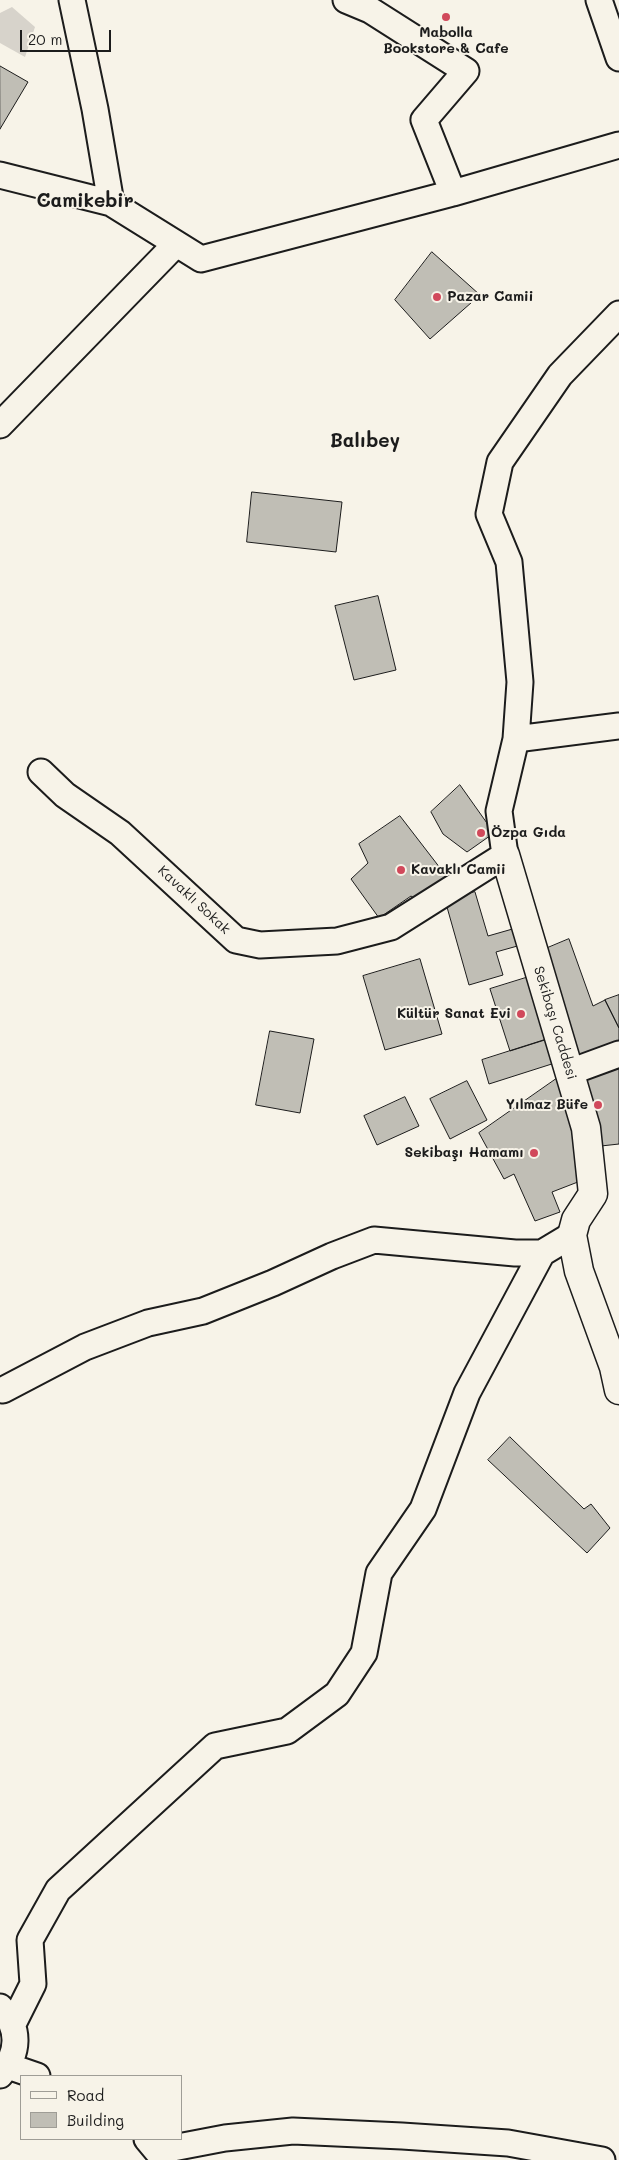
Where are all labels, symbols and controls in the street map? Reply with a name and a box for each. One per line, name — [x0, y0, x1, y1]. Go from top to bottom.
marker: Mabolla Bookstore & Cafe — [440, 11, 452, 23]
scale bar — [22, 20, 114, 52]
place label: Mabolla Bookstore & Cafe — [383, 25, 509, 58]
text: 20 m — [28, 29, 62, 49]
district label: Camikebir — [36, 190, 134, 212]
place label: Pazar Camii — [447, 289, 534, 305]
marker: Pazar Camii — [431, 291, 443, 303]
district label: Balıbey — [330, 430, 400, 452]
place label: Özpa Gıda — [491, 825, 566, 841]
marker: Özpa Gıda — [475, 827, 487, 839]
street label: Kavaklı Sokak — [154, 862, 234, 938]
place label: Kavaklı Camii — [411, 862, 506, 878]
marker: Kavaklı Camii — [395, 864, 407, 876]
street label: Sekibaşı Caddesi — [530, 964, 580, 1082]
place label: Kültür Sanat Evi — [397, 1006, 511, 1022]
marker: Kültür Sanat Evi — [515, 1008, 527, 1020]
place label: Yılmaz Büfe — [506, 1097, 588, 1113]
marker: Yılmaz Büfe — [592, 1099, 604, 1111]
place label: Sekibaşı Hamamı — [405, 1145, 524, 1161]
marker: Sekibaşı Hamamı — [528, 1147, 540, 1159]
legend — [20, 2075, 182, 2140]
text: Road — [67, 2085, 104, 2105]
text: Building — [67, 2110, 124, 2130]

